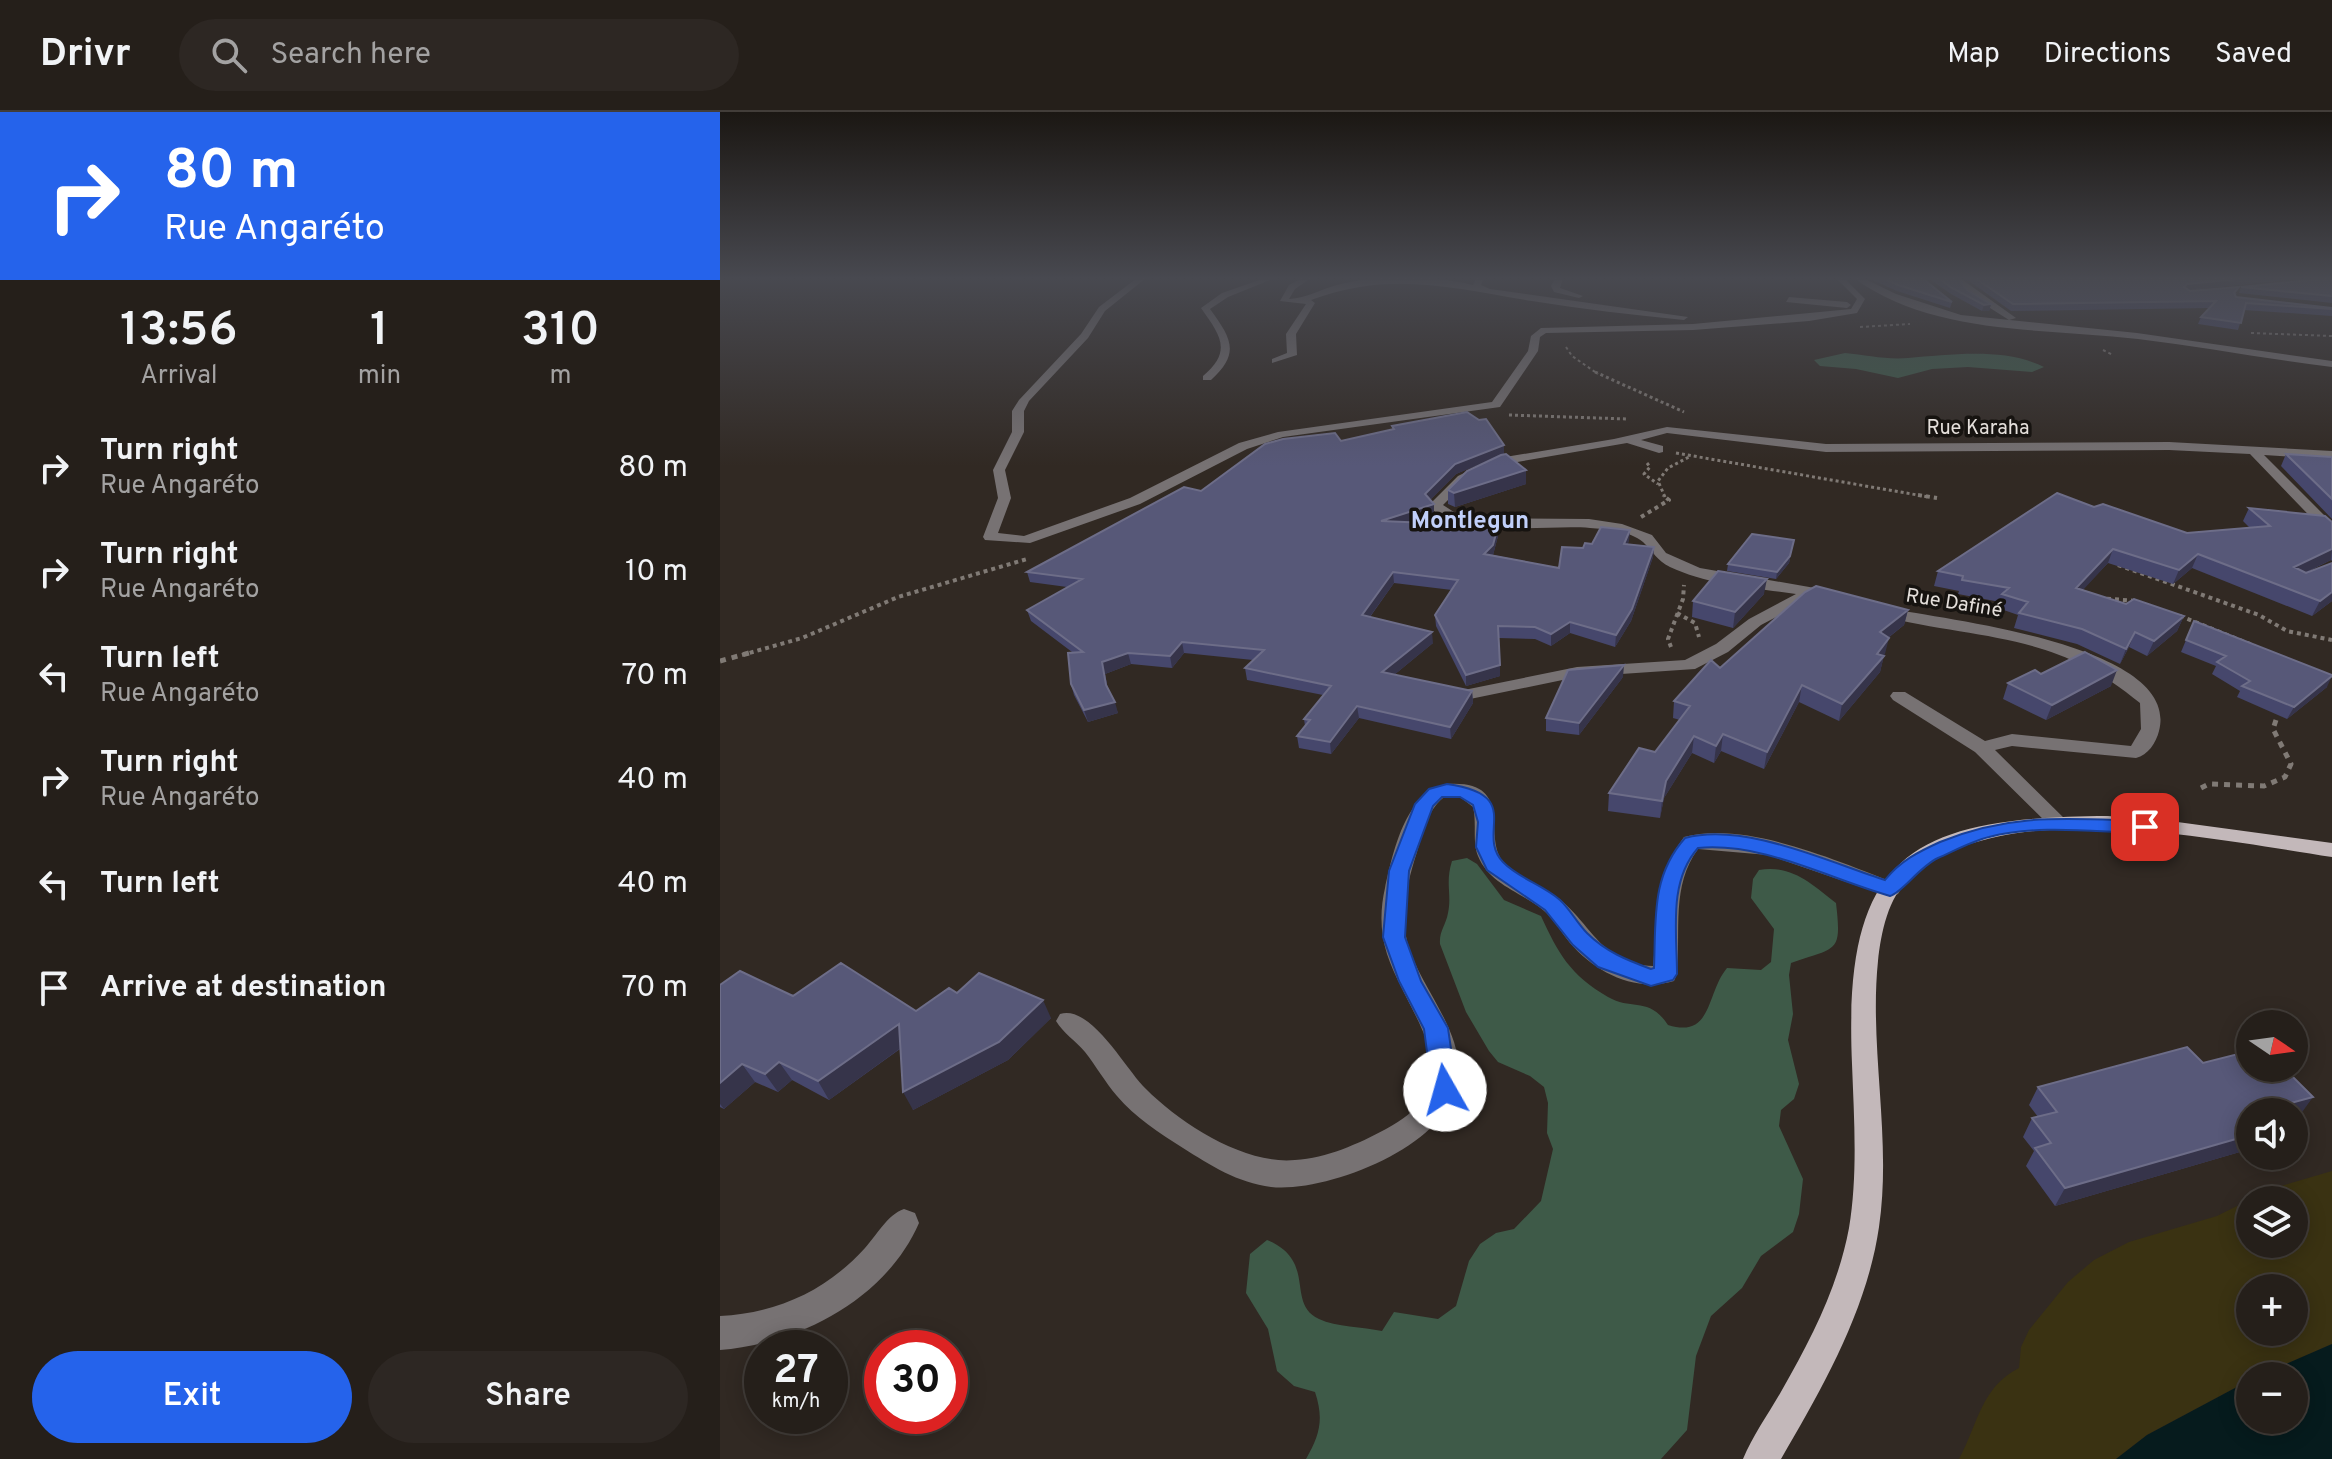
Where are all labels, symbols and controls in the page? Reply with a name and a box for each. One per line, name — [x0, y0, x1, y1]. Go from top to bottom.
search box — [179, 19, 739, 91]
text: Drivr — [40, 31, 131, 80]
icon: search — [207, 33, 251, 77]
text: Search here — [271, 37, 431, 74]
text: Map — [1947, 37, 2000, 73]
text: Directions — [2044, 37, 2171, 73]
text: Saved — [2215, 37, 2292, 73]
text: 80 m — [164, 138, 298, 208]
icon: right — [32, 144, 136, 248]
text: Rue Angaréto — [164, 207, 385, 253]
text: 13:56 — [120, 302, 238, 362]
text: 1 — [370, 302, 389, 362]
text: 310 — [521, 302, 600, 362]
text: Arrival — [140, 360, 218, 393]
text: min — [358, 360, 401, 393]
text: m — [550, 360, 572, 393]
street label: Rue Karaha — [1926, 416, 2030, 442]
text: Turn right — [100, 433, 238, 470]
icon: right — [32, 446, 76, 490]
text: 80 m — [618, 450, 688, 487]
text: Rue Angaréto — [100, 470, 260, 503]
district label: Montlegun — [1411, 507, 1529, 537]
text: Turn right — [100, 537, 238, 574]
icon: right — [32, 550, 76, 594]
text: 10 m — [625, 554, 688, 591]
text: Rue Angaréto — [100, 574, 260, 607]
street label: Rue Dafiné — [1904, 584, 2004, 624]
text: Turn left — [100, 641, 220, 678]
icon: left — [32, 654, 76, 698]
text: 70 m — [622, 658, 688, 695]
text: Rue Angaréto — [100, 678, 260, 711]
text: Turn right — [100, 745, 238, 782]
icon: right — [32, 758, 76, 802]
text: 40 m — [618, 762, 688, 799]
text: Rue Angaréto — [100, 782, 260, 815]
pin — [2111, 793, 2179, 861]
icon: arrive — [2123, 805, 2167, 849]
icon: left — [32, 862, 76, 906]
text: Turn left — [100, 866, 220, 903]
text: 40 m — [618, 866, 688, 903]
icon: arrive — [32, 966, 76, 1010]
text: Arrive at destination — [100, 970, 386, 1007]
text: 70 m — [622, 970, 688, 1007]
north arrow — [2236, 1010, 2308, 1082]
map controls — [2236, 1010, 2308, 1434]
position arrow — [1403, 1048, 1487, 1132]
button: sound — [2236, 1098, 2308, 1170]
button: layers — [2236, 1186, 2308, 1258]
button: + — [2236, 1274, 2308, 1346]
speed limit sign: 30 — [864, 1330, 968, 1434]
text: 27 — [773, 1347, 819, 1397]
button: Exit — [32, 1351, 352, 1443]
button: Share — [368, 1351, 688, 1443]
button: − — [2236, 1362, 2308, 1434]
text: km/h — [772, 1389, 820, 1415]

